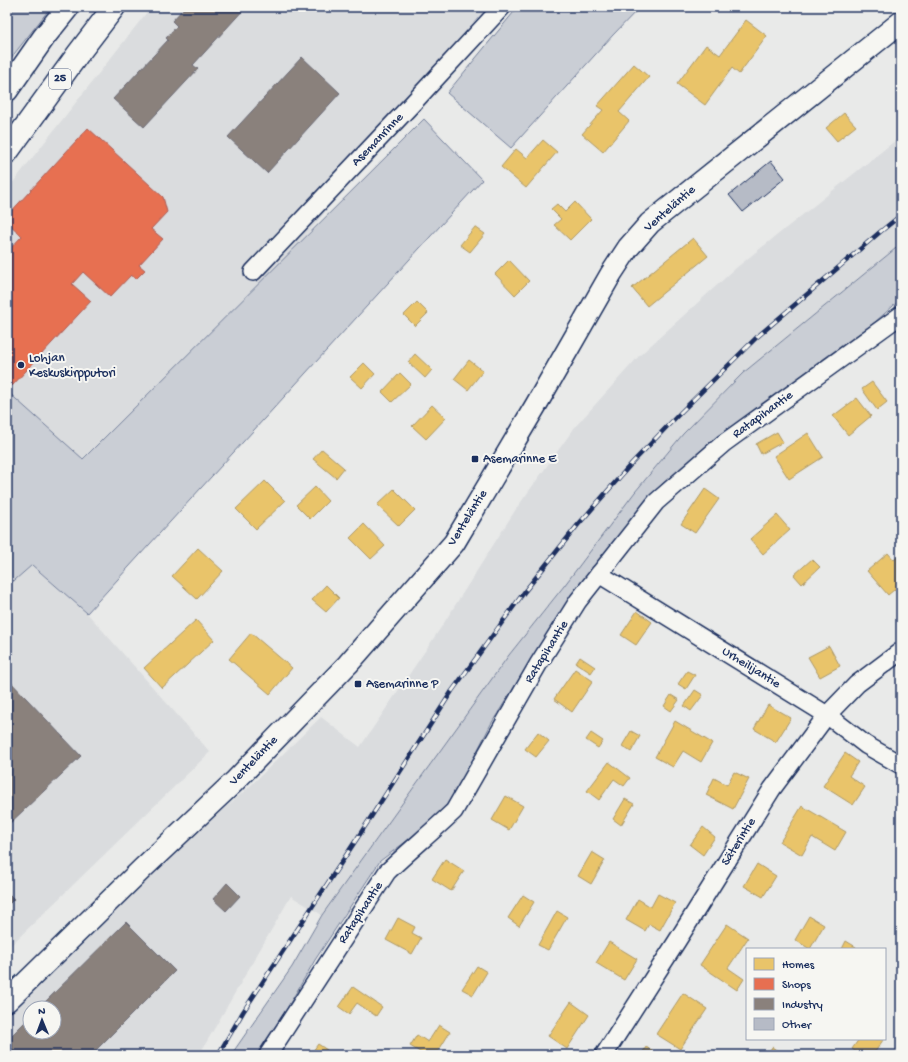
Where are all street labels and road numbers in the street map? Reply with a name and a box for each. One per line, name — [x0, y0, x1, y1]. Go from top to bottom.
road number: 25 — [49, 69, 71, 89]
street label: Asemanrinne — [349, 110, 407, 170]
street label: Venteläntie — [640, 182, 699, 236]
street label: Ratapihantie — [730, 388, 796, 442]
street label: Venteläntie — [444, 487, 491, 550]
street label: Ratapihantie — [522, 618, 572, 686]
street label: Urheilijantie — [719, 644, 783, 692]
street label: Venteläntie — [226, 733, 282, 790]
street label: Säterintie — [718, 815, 760, 869]
street label: Ratapihantie — [335, 879, 387, 947]

